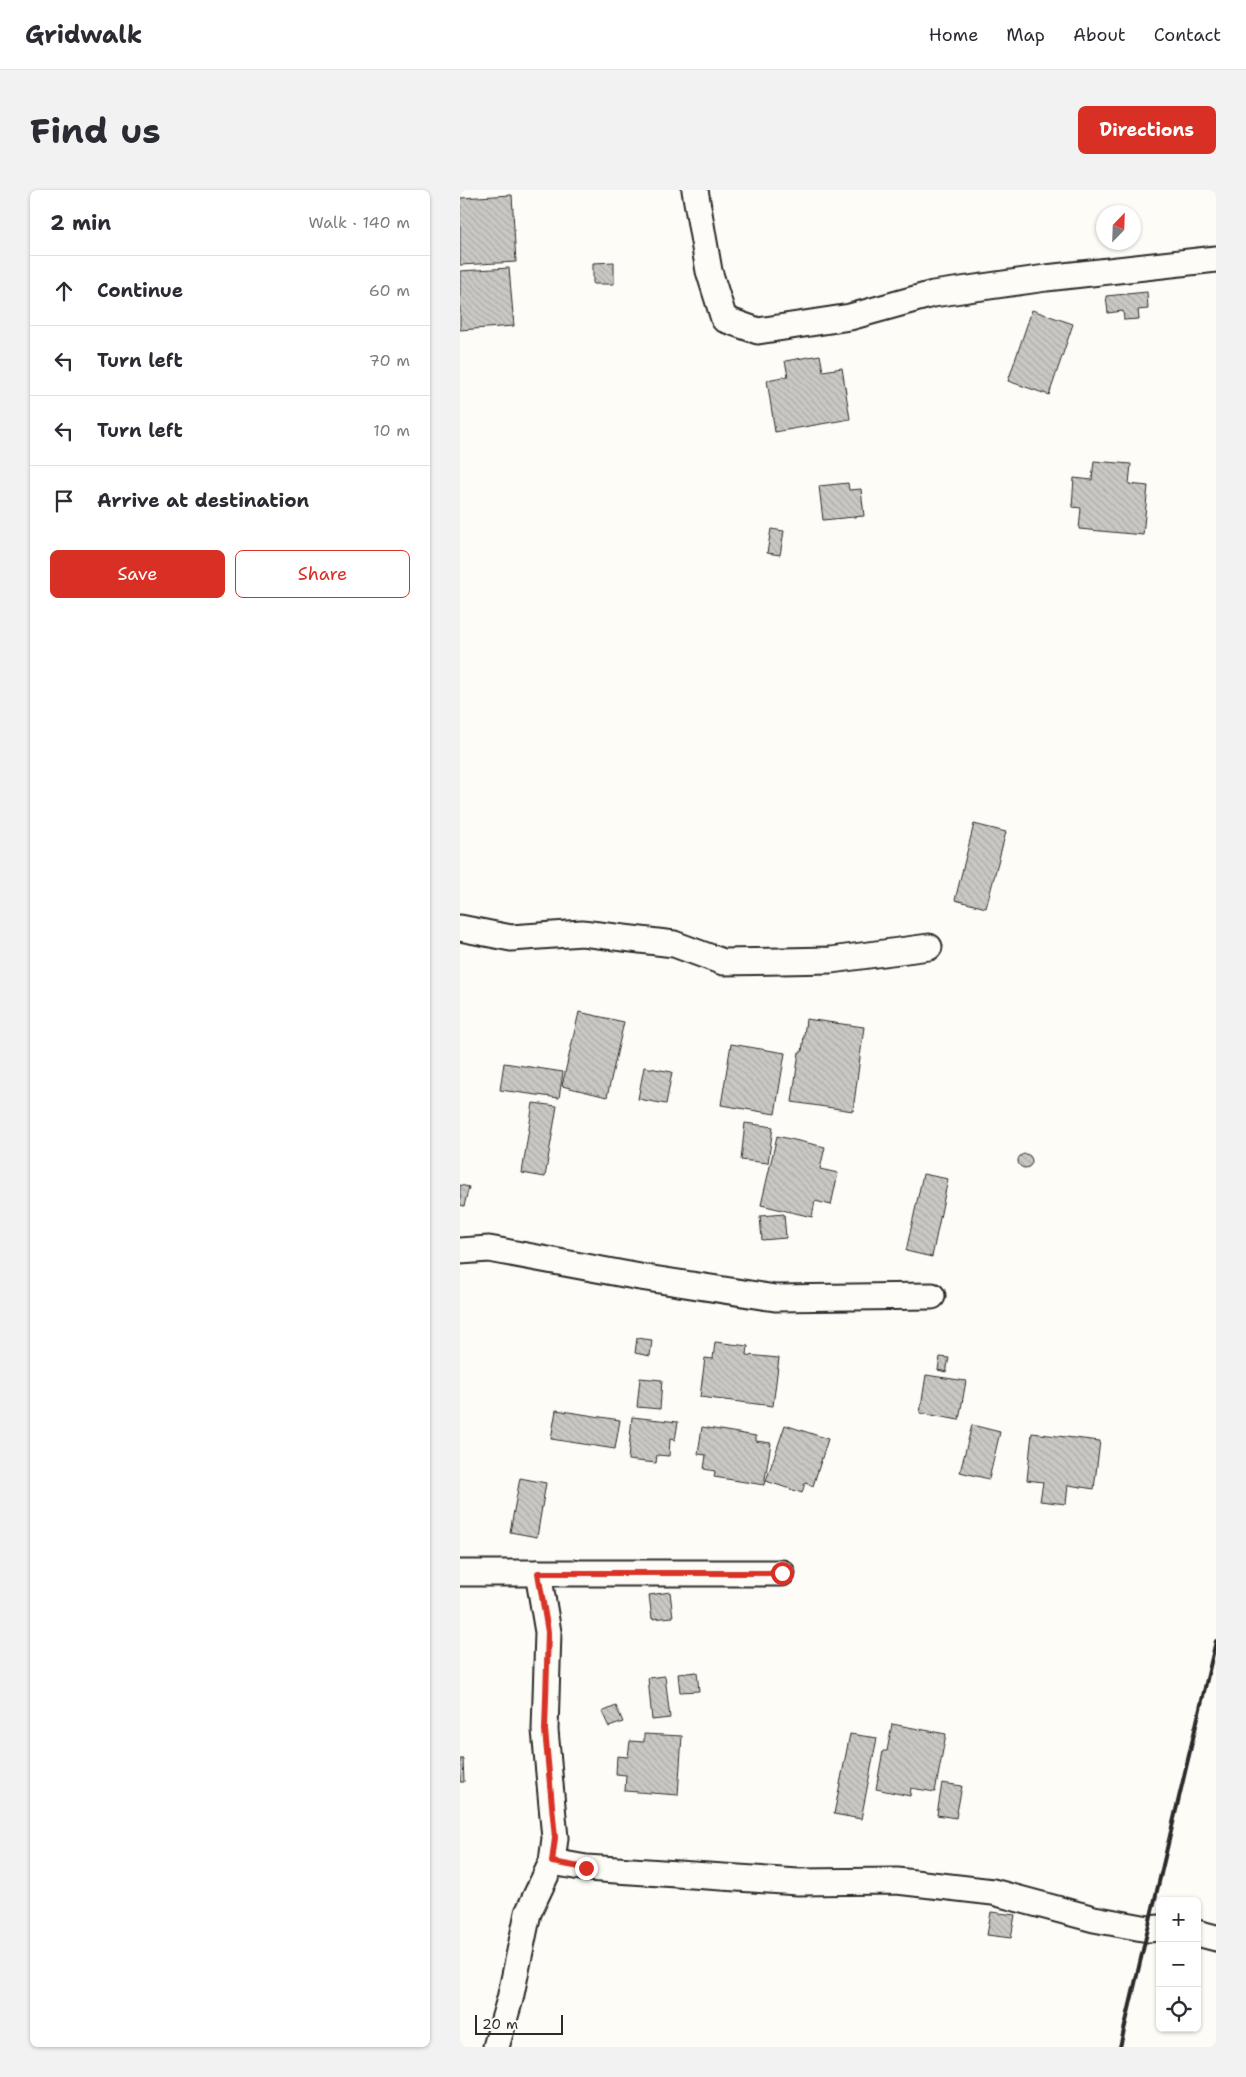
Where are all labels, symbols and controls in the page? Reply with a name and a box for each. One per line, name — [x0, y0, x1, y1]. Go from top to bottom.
text: Gridwalk — [25, 19, 142, 51]
text: Home — [929, 23, 978, 47]
text: Map — [1006, 23, 1045, 47]
text: About — [1073, 23, 1126, 47]
text: Contact — [1154, 23, 1221, 47]
button: Directions — [1078, 106, 1216, 154]
text: Find us — [30, 107, 161, 154]
north arrow — [1096, 205, 1141, 250]
text: 2 min — [50, 209, 111, 237]
text: Walk · 140 m — [308, 212, 410, 233]
icon: ahead — [50, 277, 78, 305]
text: Continue — [97, 278, 183, 303]
text: 60 m — [369, 280, 410, 301]
icon: left — [50, 347, 78, 375]
text: Turn left — [97, 348, 183, 373]
text: 70 m — [369, 350, 410, 371]
icon: left — [50, 417, 78, 445]
text: Turn left — [97, 418, 183, 443]
text: 10 m — [373, 420, 410, 441]
icon: arrive — [50, 487, 78, 515]
text: Arrive at destination — [97, 488, 309, 513]
button: Save — [50, 550, 225, 598]
button: Share — [235, 550, 410, 598]
route start — [771, 1562, 794, 1585]
route end — [575, 1857, 598, 1880]
map controls — [1156, 1897, 1201, 2032]
button: + — [1156, 1897, 1201, 1942]
button: − — [1156, 1942, 1201, 1987]
button: locate — [1156, 1987, 1201, 2032]
scale bar — [475, 2012, 562, 2035]
text: 20 m — [482, 2015, 518, 2033]

